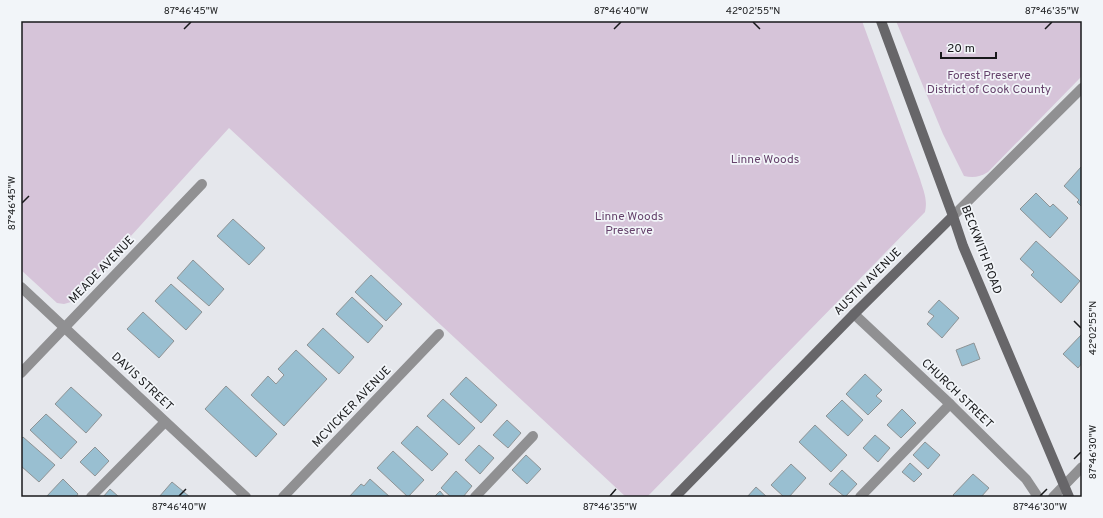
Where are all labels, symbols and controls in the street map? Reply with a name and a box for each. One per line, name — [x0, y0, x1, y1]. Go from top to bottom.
text: 87°46'45"W — [164, 5, 218, 18]
text: 87°46'40"W — [594, 5, 648, 18]
text: 42°02'55"N — [726, 5, 780, 18]
text: 87°46'35"W — [1025, 5, 1079, 18]
scale bar — [941, 34, 996, 60]
text: 20 m — [947, 41, 975, 57]
park label: Forest Preserve District of Cook County — [927, 68, 1051, 98]
park label: Linne Woods — [731, 152, 799, 168]
text: 87°46'45"W — [6, 176, 19, 230]
street label: BECKWITH ROAD — [957, 203, 1005, 297]
park label: Linne Woods Preserve — [595, 209, 663, 239]
street label: MEADE AVENUE — [66, 233, 138, 307]
street label: AUSTIN AVENUE — [831, 245, 905, 319]
text: 42°02'55"N — [1087, 301, 1100, 355]
street label: DAVIS STREET — [108, 349, 176, 415]
street label: CHURCH STREET — [918, 356, 996, 432]
street label: MCVICKER AVENUE — [309, 363, 395, 451]
text: 87°46'30"W — [1087, 425, 1100, 479]
text: 87°46'40"W — [152, 501, 206, 514]
text: 87°46'35"W — [583, 501, 637, 514]
text: 87°46'30"W — [1013, 501, 1067, 514]

